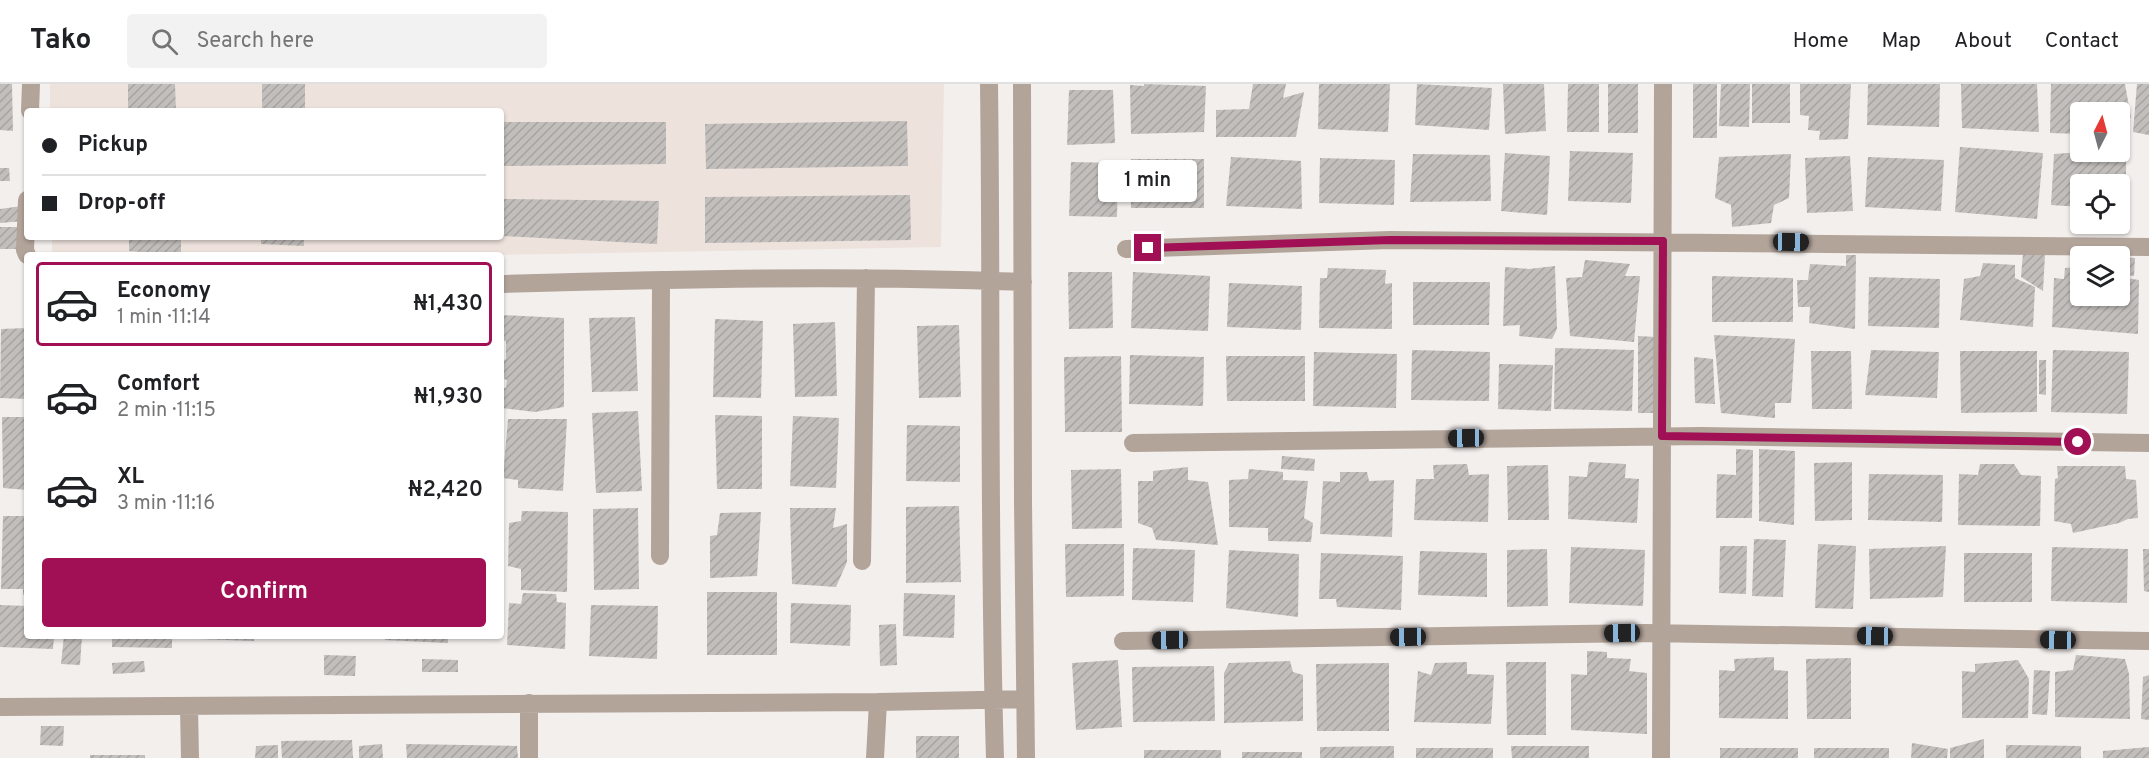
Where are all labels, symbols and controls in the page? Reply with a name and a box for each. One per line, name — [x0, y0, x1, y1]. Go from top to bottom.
search box — [127, 14, 547, 68]
text: Tako — [30, 23, 91, 59]
icon: search — [148, 25, 181, 58]
text: Search here — [196, 28, 314, 55]
text: Home — [1793, 28, 1849, 55]
text: Map — [1882, 28, 1921, 55]
text: About — [1954, 28, 2012, 55]
text: Contact — [2045, 28, 2119, 55]
north arrow — [2070, 102, 2130, 162]
map controls — [2070, 102, 2130, 306]
text: Pickup — [78, 132, 148, 159]
callout: 1 min — [1098, 161, 1198, 203]
text: 1 min — [1124, 168, 1171, 194]
button: locate — [2070, 174, 2130, 234]
text: Drop-off — [78, 190, 165, 217]
car — [1773, 233, 1809, 251]
route end — [1134, 234, 1161, 261]
button: layers — [2070, 246, 2130, 306]
icon: car — [45, 277, 99, 331]
text: Economy — [117, 278, 211, 305]
text: ₦1,430 — [413, 291, 483, 318]
text: 1 min · 11:14 — [117, 305, 211, 331]
icon: car — [45, 370, 99, 424]
text: Comfort — [117, 371, 200, 398]
text: ₦1,930 — [414, 384, 483, 411]
text: 2 min · 11:15 — [117, 398, 216, 424]
route start — [2064, 428, 2091, 455]
car — [1448, 429, 1484, 447]
icon: car — [45, 463, 99, 517]
text: XL — [117, 464, 144, 491]
text: ₦2,420 — [408, 477, 483, 504]
text: 3 min · 11:16 — [117, 491, 215, 517]
button: Confirm — [42, 558, 486, 627]
car — [1604, 624, 1640, 642]
car — [1857, 627, 1893, 645]
car — [1390, 628, 1426, 646]
car — [1152, 631, 1188, 649]
car — [2040, 631, 2076, 649]

